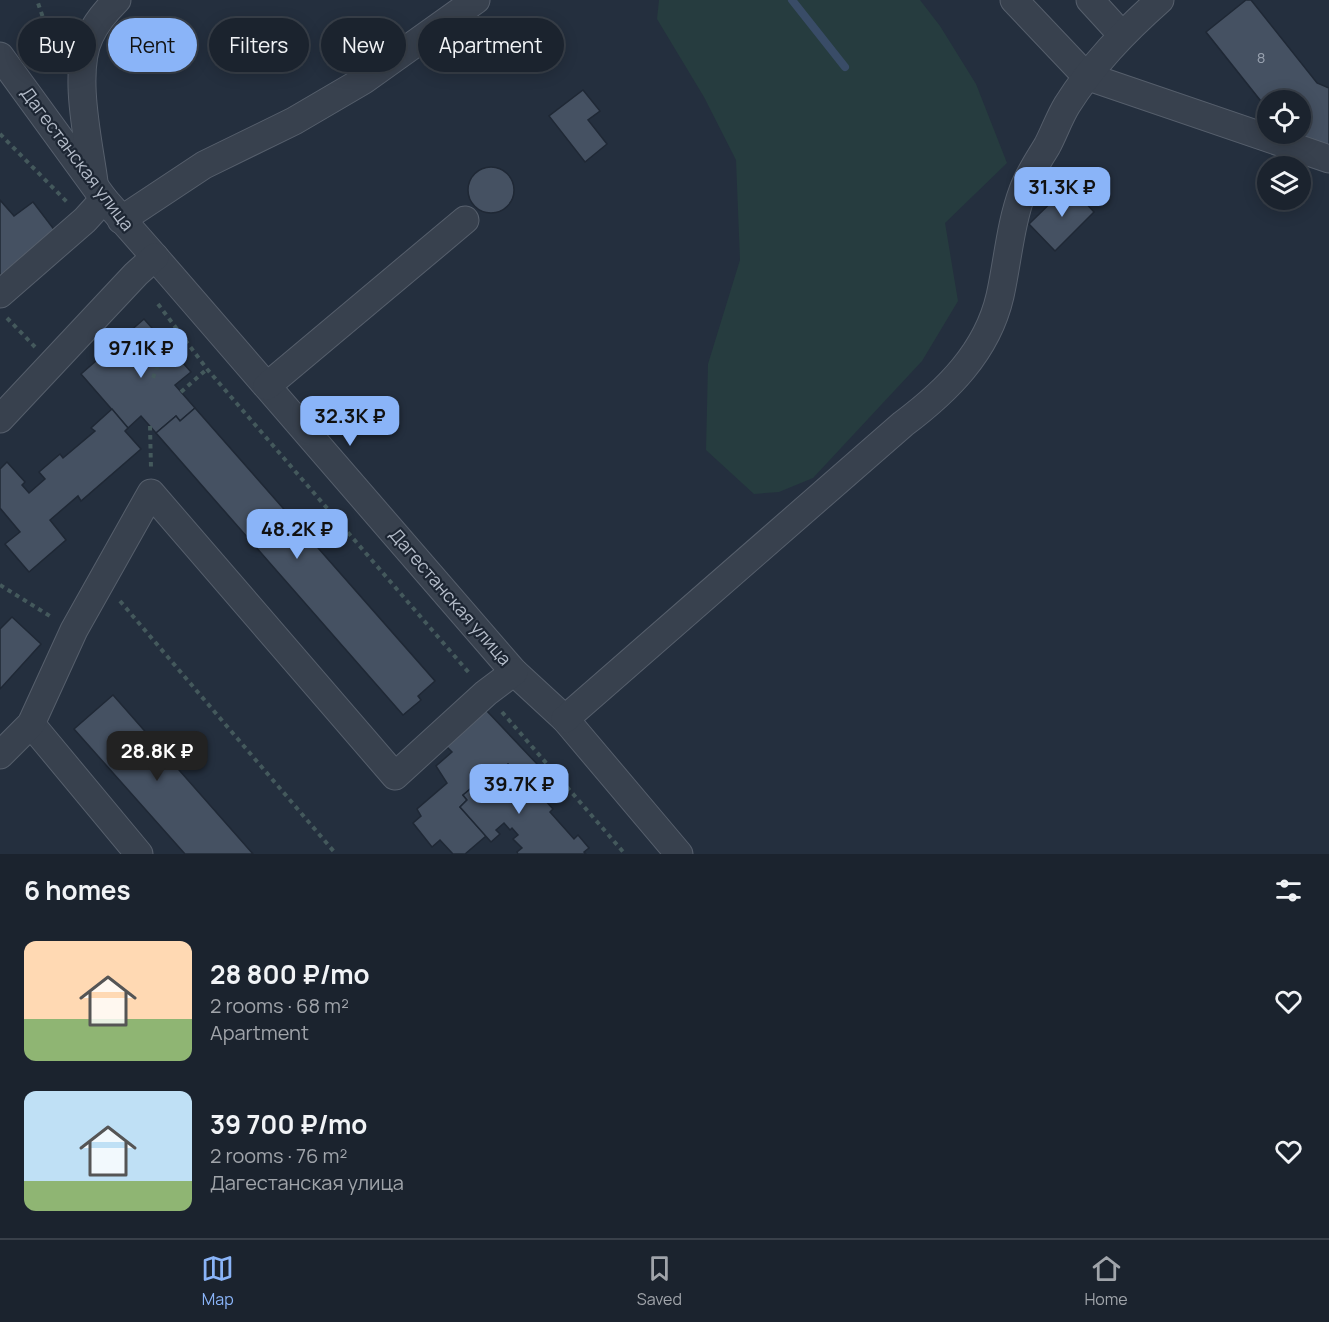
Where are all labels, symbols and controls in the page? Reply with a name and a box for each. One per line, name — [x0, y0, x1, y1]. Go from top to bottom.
chip: Buy — [18, 18, 96, 72]
chip: Rent — [108, 18, 197, 72]
chip: Filters — [209, 18, 309, 72]
chip: New — [321, 18, 406, 72]
chip: Apartment — [418, 18, 564, 72]
house number: 8 — [1257, 47, 1265, 68]
street label: Дагестанская улица — [16, 81, 140, 235]
map controls — [1257, 90, 1311, 210]
button: locate — [1257, 90, 1311, 144]
button: layers — [1257, 156, 1311, 210]
pin: 31.3K ₽ — [1007, 167, 1117, 218]
text: 31.3K ₽ — [1028, 173, 1096, 200]
pin: 97.1K ₽ — [86, 328, 196, 379]
text: 97.1K ₽ — [108, 334, 174, 361]
pin: 32.3K ₽ — [295, 396, 405, 447]
text: 32.3K ₽ — [314, 402, 386, 429]
pin: 48.2K ₽ — [242, 509, 352, 560]
text: 48.2K ₽ — [261, 515, 333, 542]
street label: Дагестанская улица — [384, 523, 517, 670]
pin: 28.8K ₽ — [102, 731, 212, 782]
text: 28.8K ₽ — [121, 737, 193, 764]
pin: 39.7K ₽ — [464, 764, 574, 815]
text: 39.7K ₽ — [484, 770, 554, 797]
text: 6 homes — [24, 872, 131, 908]
icon: filters — [1272, 874, 1305, 907]
text: 28 800 ₽/mo — [210, 956, 369, 992]
icon: home — [72, 965, 144, 1037]
icon: heart — [1272, 985, 1305, 1018]
text: 2 rooms · 68 m² — [210, 992, 349, 1019]
text: Apartment — [210, 1019, 309, 1046]
text: 39 700 ₽/mo — [210, 1106, 367, 1142]
icon: home — [72, 1115, 144, 1187]
icon: heart — [1272, 1135, 1305, 1168]
text: 2 rooms · 76 m² — [210, 1142, 347, 1169]
text: Дагестанская улица — [210, 1169, 404, 1196]
tab: Map — [201, 1252, 234, 1310]
tab: Saved — [637, 1252, 682, 1310]
tab: Home — [1084, 1252, 1128, 1310]

